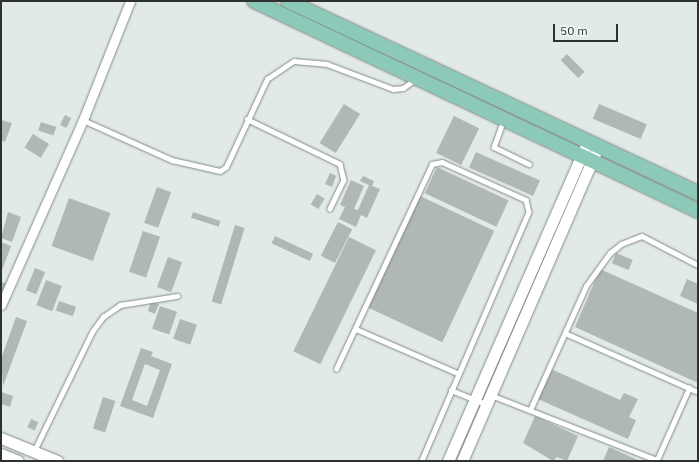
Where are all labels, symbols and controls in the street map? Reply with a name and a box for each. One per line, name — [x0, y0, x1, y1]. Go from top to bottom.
scale bar — [555, 16, 620, 42]
text: 50 m — [560, 23, 588, 38]

